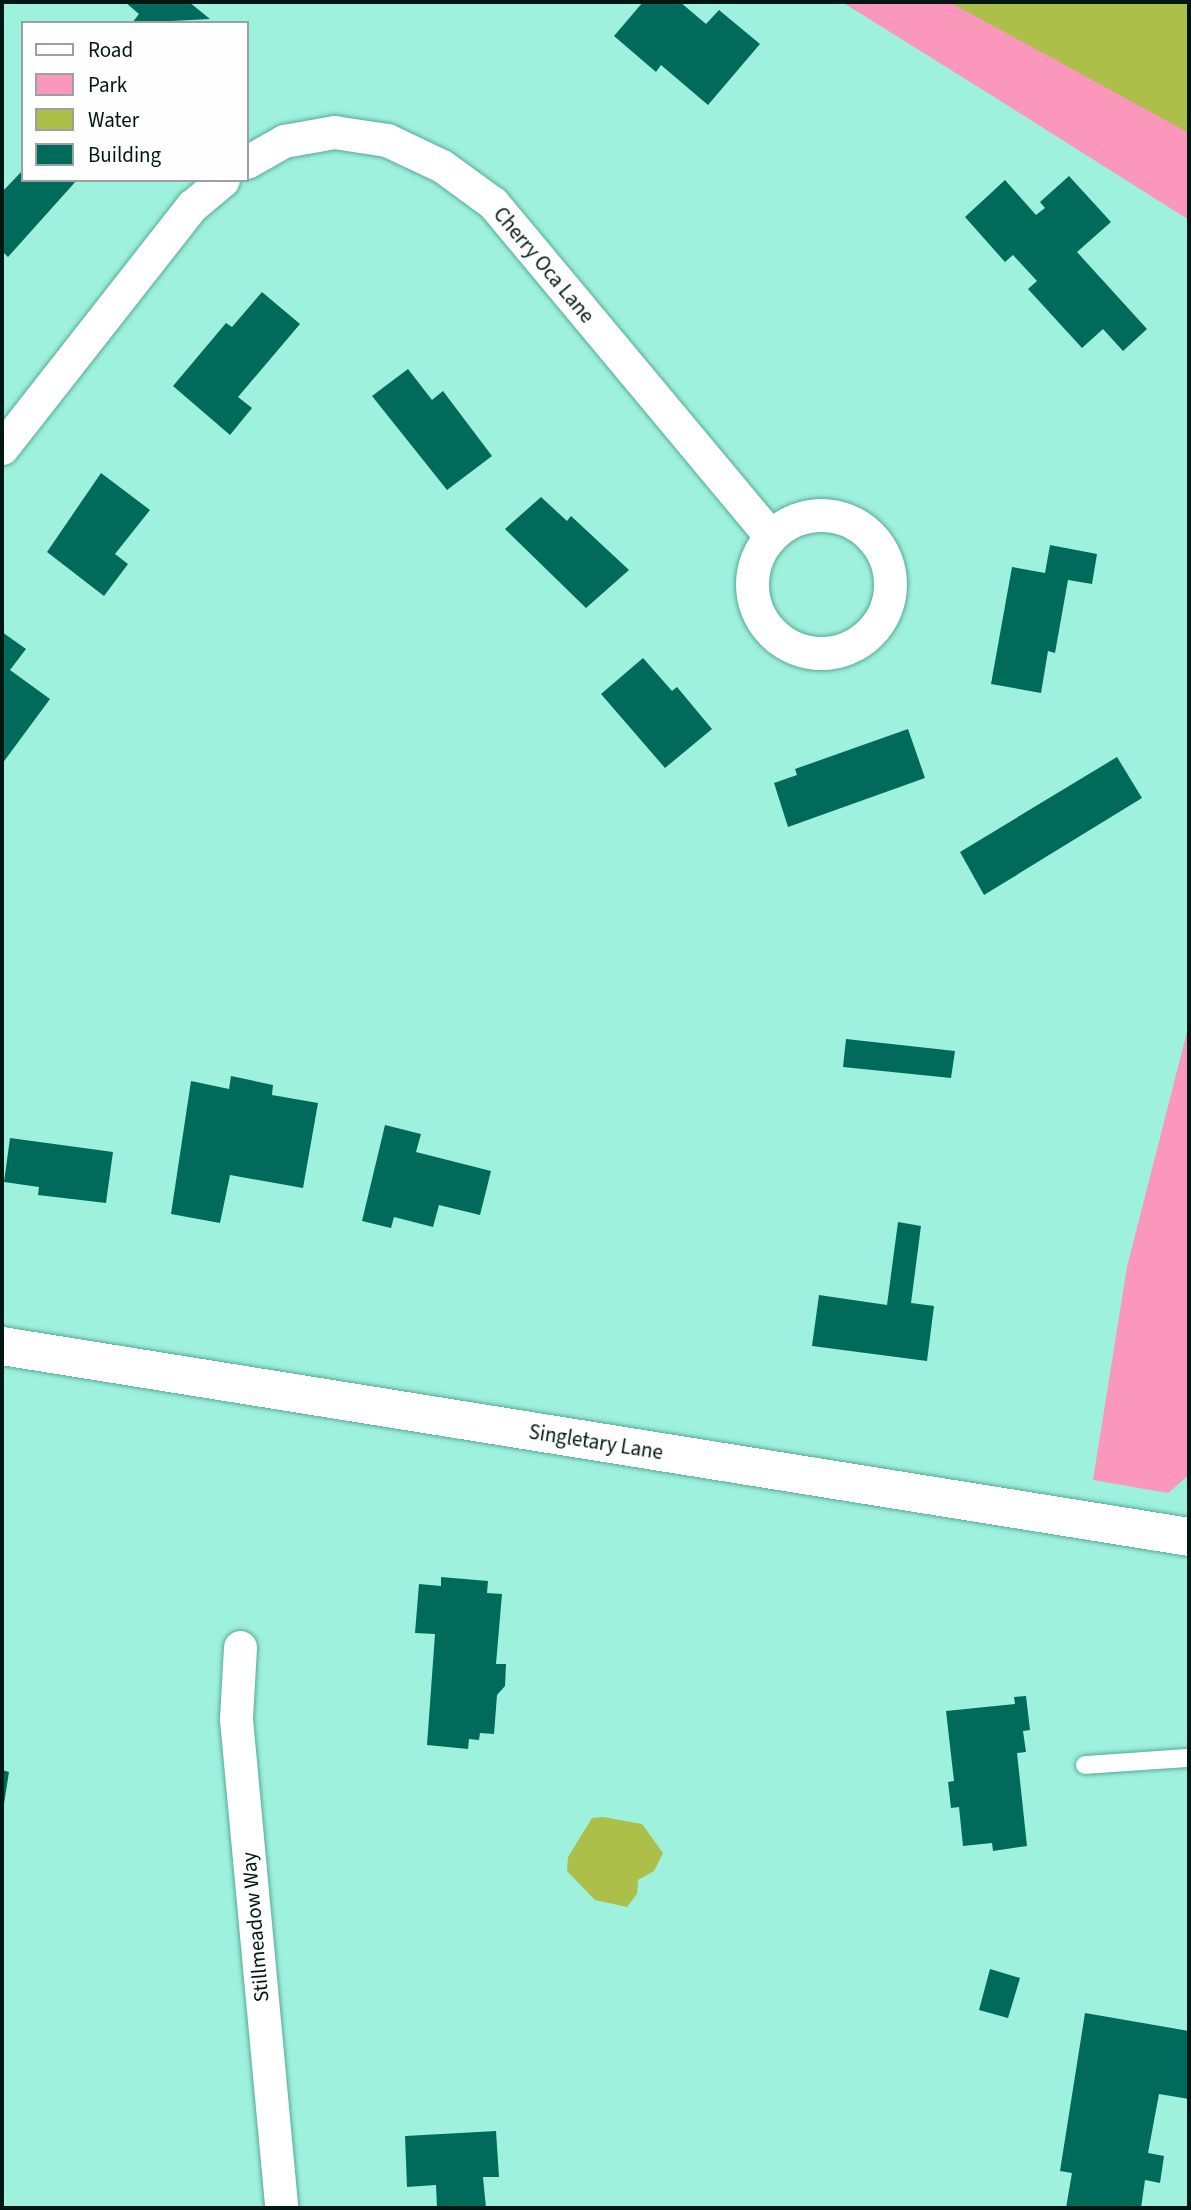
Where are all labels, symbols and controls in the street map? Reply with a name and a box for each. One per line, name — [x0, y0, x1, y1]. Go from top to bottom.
legend — [21, 21, 248, 182]
text: Road — [88, 35, 133, 65]
text: Park — [88, 70, 127, 100]
text: Water — [88, 105, 139, 135]
text: Building — [88, 140, 161, 170]
street label: Cherry Oca Lane — [488, 202, 600, 328]
street label: Singletary Lane — [527, 1419, 665, 1465]
street label: Stillmeadow Way — [236, 1851, 274, 2003]

